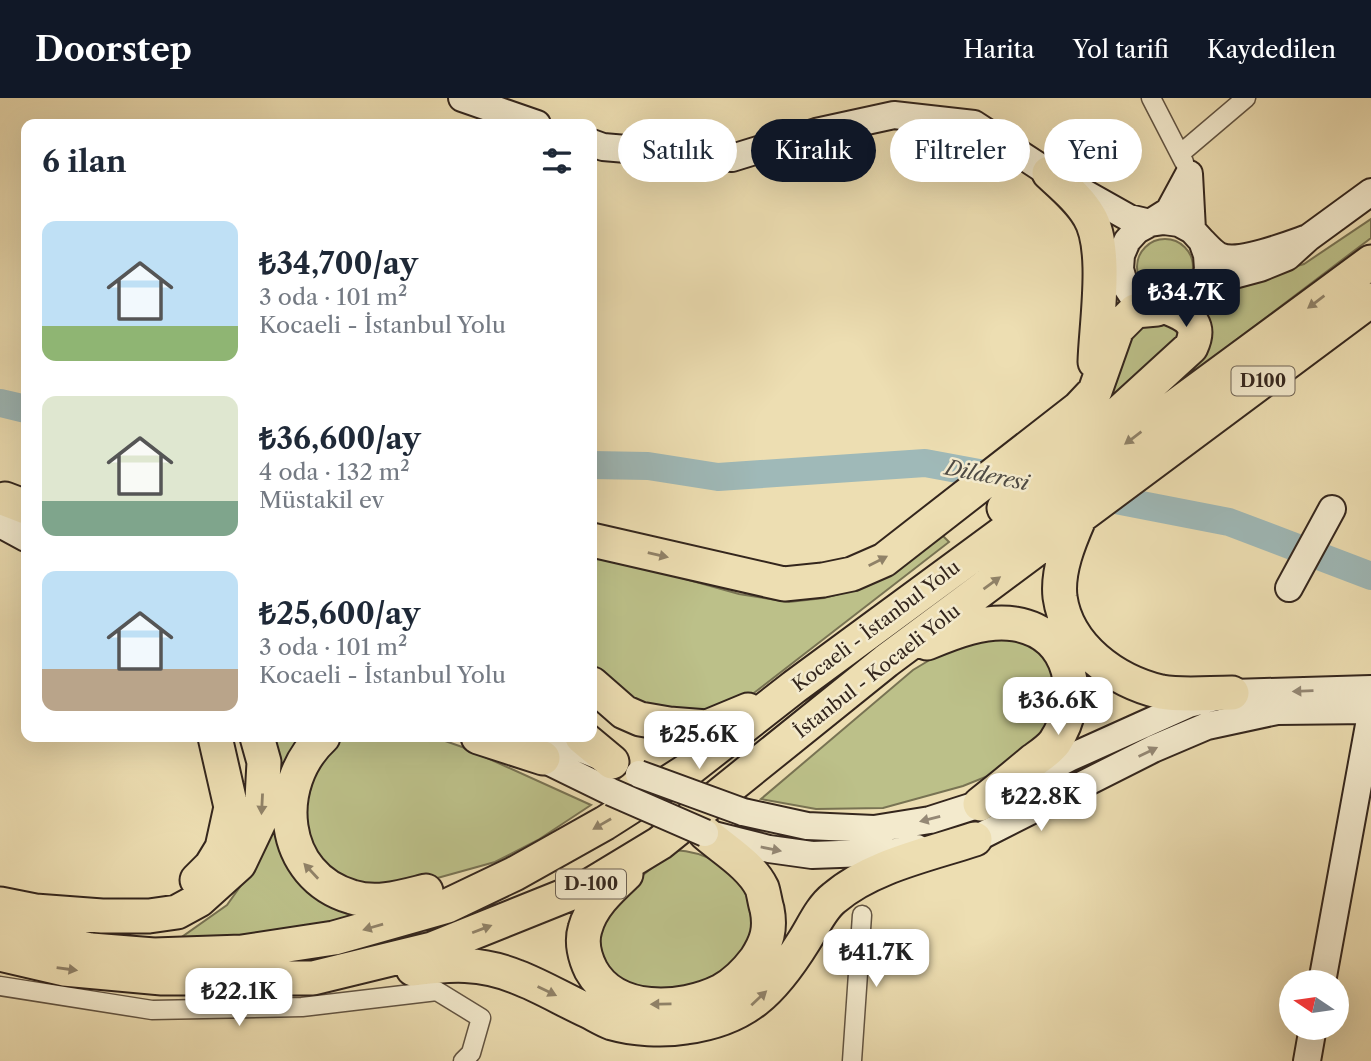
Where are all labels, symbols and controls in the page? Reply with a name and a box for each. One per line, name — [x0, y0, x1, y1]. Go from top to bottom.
text: Doorstep — [35, 29, 192, 70]
text: Harita — [963, 35, 1035, 64]
text: Yol tarifi — [1073, 35, 1169, 64]
text: Kaydedilen — [1207, 35, 1336, 64]
chip: Satılık — [618, 119, 737, 182]
chip: Kiralık — [751, 119, 876, 182]
chip: Filtreler — [890, 119, 1030, 182]
chip: Yeni — [1044, 119, 1142, 182]
icon: filters — [538, 142, 576, 180]
text: 6 ilan — [42, 143, 127, 180]
text: ₺34,700/ay — [259, 245, 418, 282]
icon: home — [98, 249, 182, 333]
pin: ₺34.7K — [1129, 270, 1243, 329]
text: ₺34.7K — [1148, 278, 1224, 306]
text: 3 oda · 101 m² — [259, 283, 407, 311]
one-way arrow — [1307, 295, 1325, 309]
text: Kocaeli - İstanbul Yolu — [259, 311, 506, 339]
road number: D100 — [1232, 366, 1294, 396]
text: ₺36,600/ay — [259, 420, 421, 457]
icon: home — [98, 424, 182, 508]
one-way arrow — [1125, 430, 1143, 445]
water label: Dilderesi — [941, 454, 1032, 496]
text: 4 oda · 132 m² — [259, 458, 410, 486]
text: Müstakil ev — [259, 486, 384, 514]
one-way arrow — [647, 550, 669, 561]
street label: Kocaeli - İstanbul Yolu — [788, 555, 965, 697]
one-way arrow — [869, 556, 889, 568]
one-way arrow — [983, 576, 1001, 590]
text: ₺25,600/ay — [259, 595, 420, 632]
icon: home — [98, 599, 182, 683]
street label: İstanbul - Kocaeli Yolu — [790, 599, 965, 743]
text: 3 oda · 101 m² — [259, 633, 407, 661]
text: Kocaeli - İstanbul Yolu — [259, 661, 506, 689]
pin: ₺36.6K — [1001, 678, 1115, 737]
one-way arrow — [1292, 685, 1314, 696]
text: ₺36.6K — [1019, 686, 1097, 714]
pin: ₺25.6K — [642, 712, 756, 771]
text: ₺25.6K — [660, 720, 738, 748]
one-way arrow — [1138, 746, 1158, 758]
pin: ₺22.8K — [984, 774, 1098, 833]
text: ₺22.8K — [1001, 782, 1081, 810]
one-way arrow — [256, 793, 267, 815]
one-way arrow — [919, 814, 941, 825]
one-way arrow — [592, 818, 611, 831]
one-way arrow — [760, 844, 782, 855]
one-way arrow — [303, 863, 319, 880]
road number: D-100 — [556, 870, 626, 898]
one-way arrow — [362, 923, 383, 933]
one-way arrow — [472, 924, 493, 935]
pin: ₺41.7K — [819, 930, 933, 989]
text: ₺41.7K — [839, 938, 913, 966]
one-way arrow — [56, 964, 78, 975]
pin: ₺22.1K — [182, 968, 296, 1028]
north arrow — [1279, 970, 1349, 1040]
map controls — [1279, 970, 1349, 1040]
text: ₺22.1K — [201, 977, 277, 1005]
one-way arrow — [537, 986, 557, 997]
one-way arrow — [750, 990, 767, 1006]
one-way arrow — [650, 998, 672, 1010]

